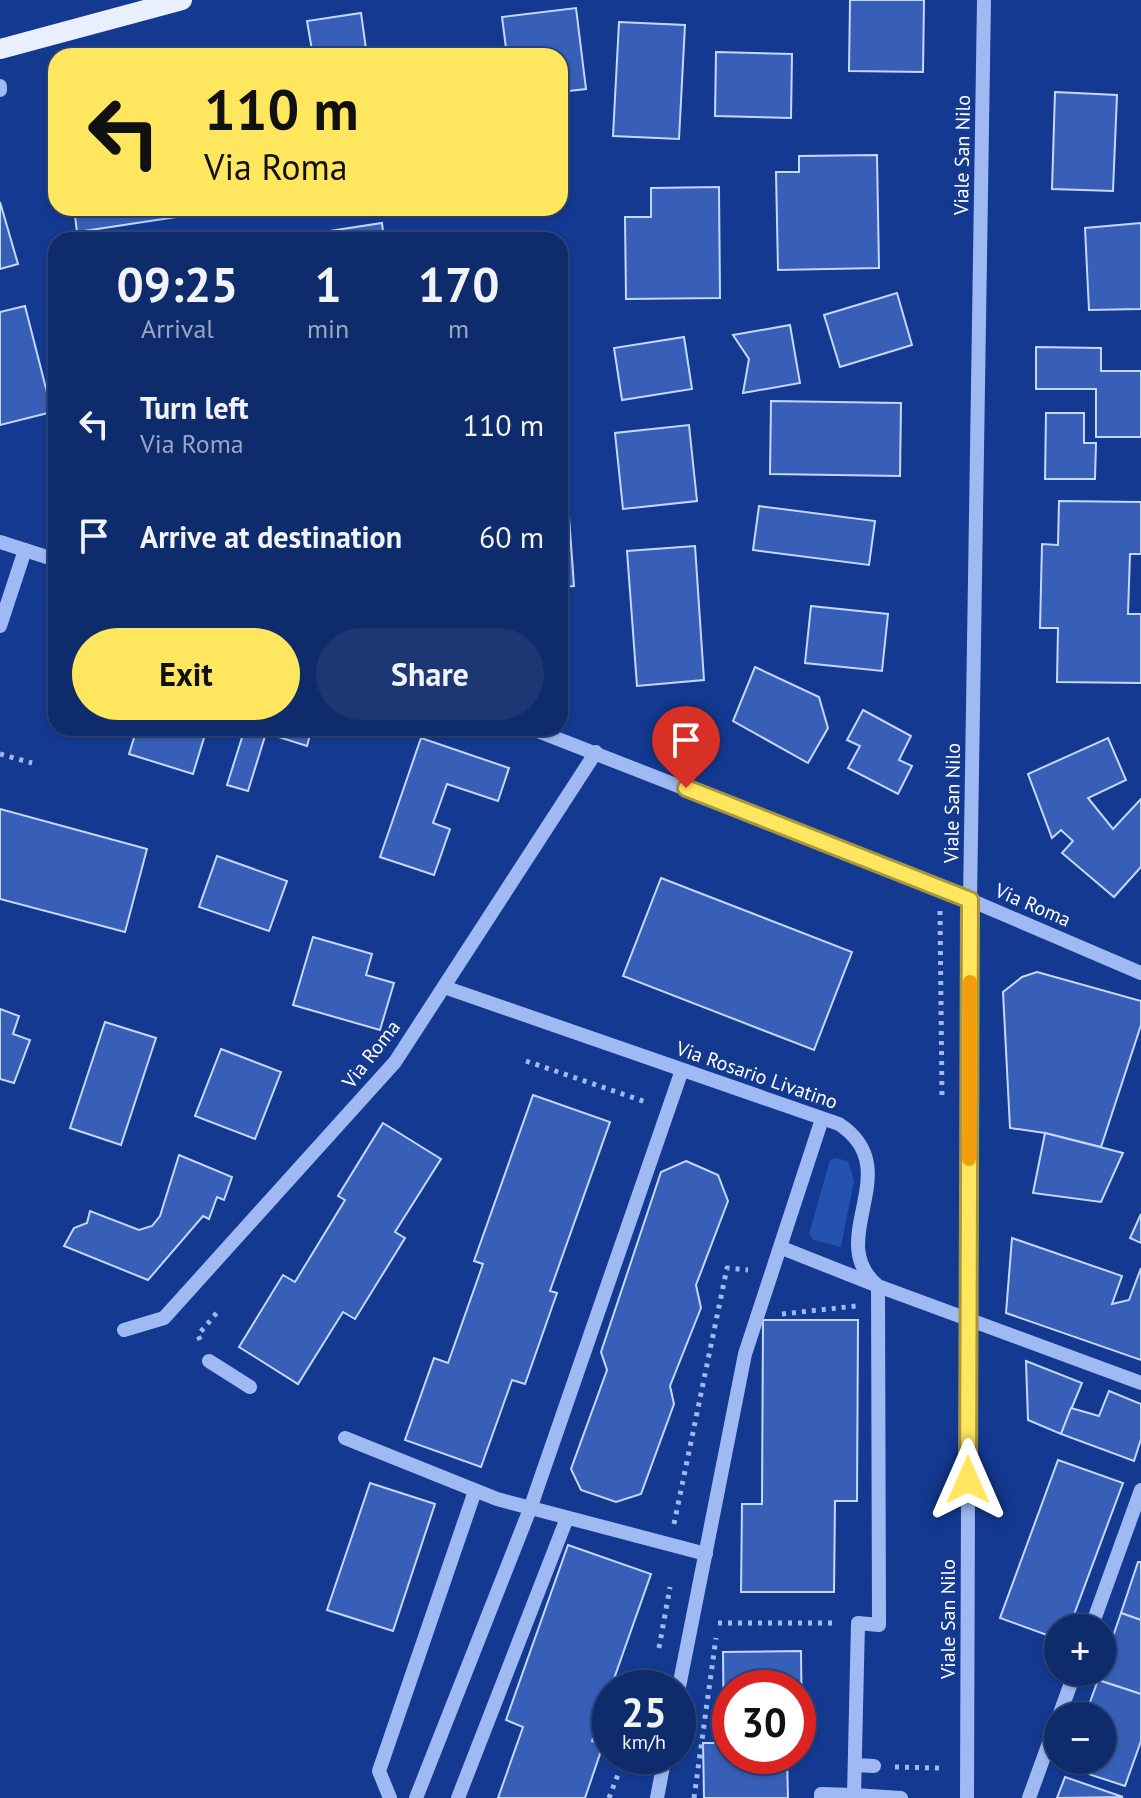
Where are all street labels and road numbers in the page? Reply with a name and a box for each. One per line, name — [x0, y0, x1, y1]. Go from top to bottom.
street label: Viale San Nilo — [948, 95, 976, 216]
street label: Viale San Nilo — [938, 743, 966, 864]
street label: Via Roma — [990, 877, 1075, 933]
street label: Via Roma — [336, 1015, 406, 1094]
street label: Via Rosario Livatino — [672, 1035, 841, 1115]
street label: Viale San Nilo — [935, 1559, 961, 1680]

